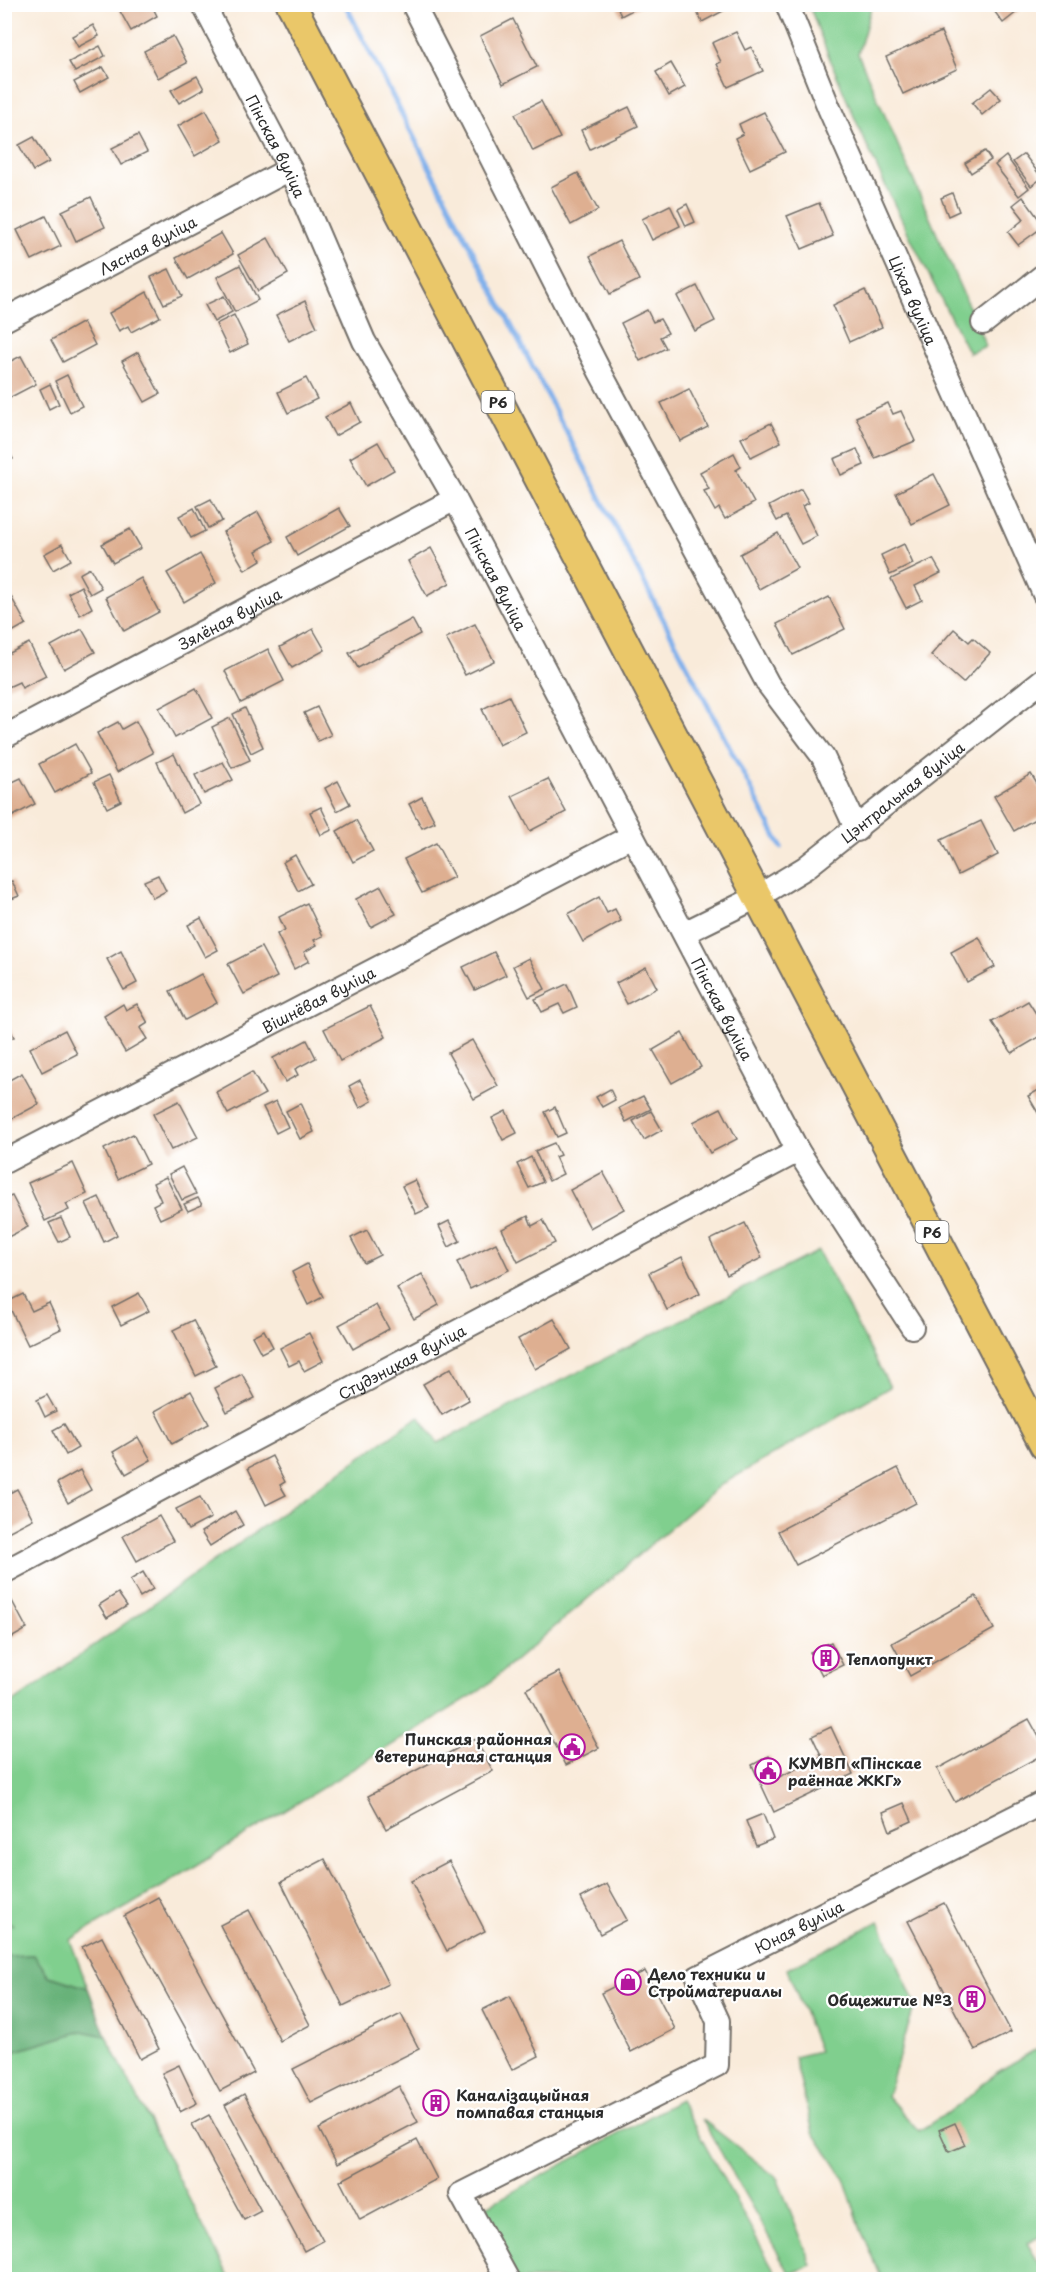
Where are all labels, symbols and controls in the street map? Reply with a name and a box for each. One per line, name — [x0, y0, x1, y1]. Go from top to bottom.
street label: Пінская вуліца — [241, 90, 313, 202]
street label: Лясная вуліца — [94, 209, 201, 280]
street label: Ціхая вуліца — [884, 252, 944, 349]
road number: Р6 — [482, 391, 514, 413]
street label: Пінская вуліца — [460, 523, 534, 635]
street label: Зялёная вуліца — [174, 581, 286, 655]
street label: Цэнтральная вуліца — [835, 735, 969, 848]
street label: Пінская вуліца — [687, 953, 760, 1065]
street label: Вішнёвая вуліца — [257, 959, 380, 1038]
road number: Р6 — [916, 1221, 948, 1243]
street label: Студэнцкая вуліца — [334, 1318, 470, 1404]
building icon: Теплопункт — [811, 1643, 841, 1673]
place label: Теплопункт — [846, 1647, 934, 1670]
place label: Пинская районная ветеринарная станция — [375, 1727, 552, 1767]
public building icon: Пинская районная ветеринарная станция — [557, 1732, 587, 1762]
place label: КУМВП «Пінскае раённае ЖКГ» — [788, 1751, 922, 1791]
public building icon: КУМВП «Пінскае раённае ЖКГ» — [753, 1756, 783, 1786]
street label: Юная вуліца — [750, 1893, 848, 1958]
place label: Дело техники и Стройматериалы — [647, 1962, 782, 2002]
shop icon: Дело техники и Стройматериалы — [613, 1967, 643, 1997]
building icon: Общежитие №3 — [957, 1984, 987, 2014]
place label: Общежитие №3 — [827, 1988, 952, 2011]
place label: Каналізацыйная помпавая станцыя — [456, 2083, 604, 2123]
building icon: Каналізацыйная помпавая станцыя — [421, 2088, 451, 2118]

